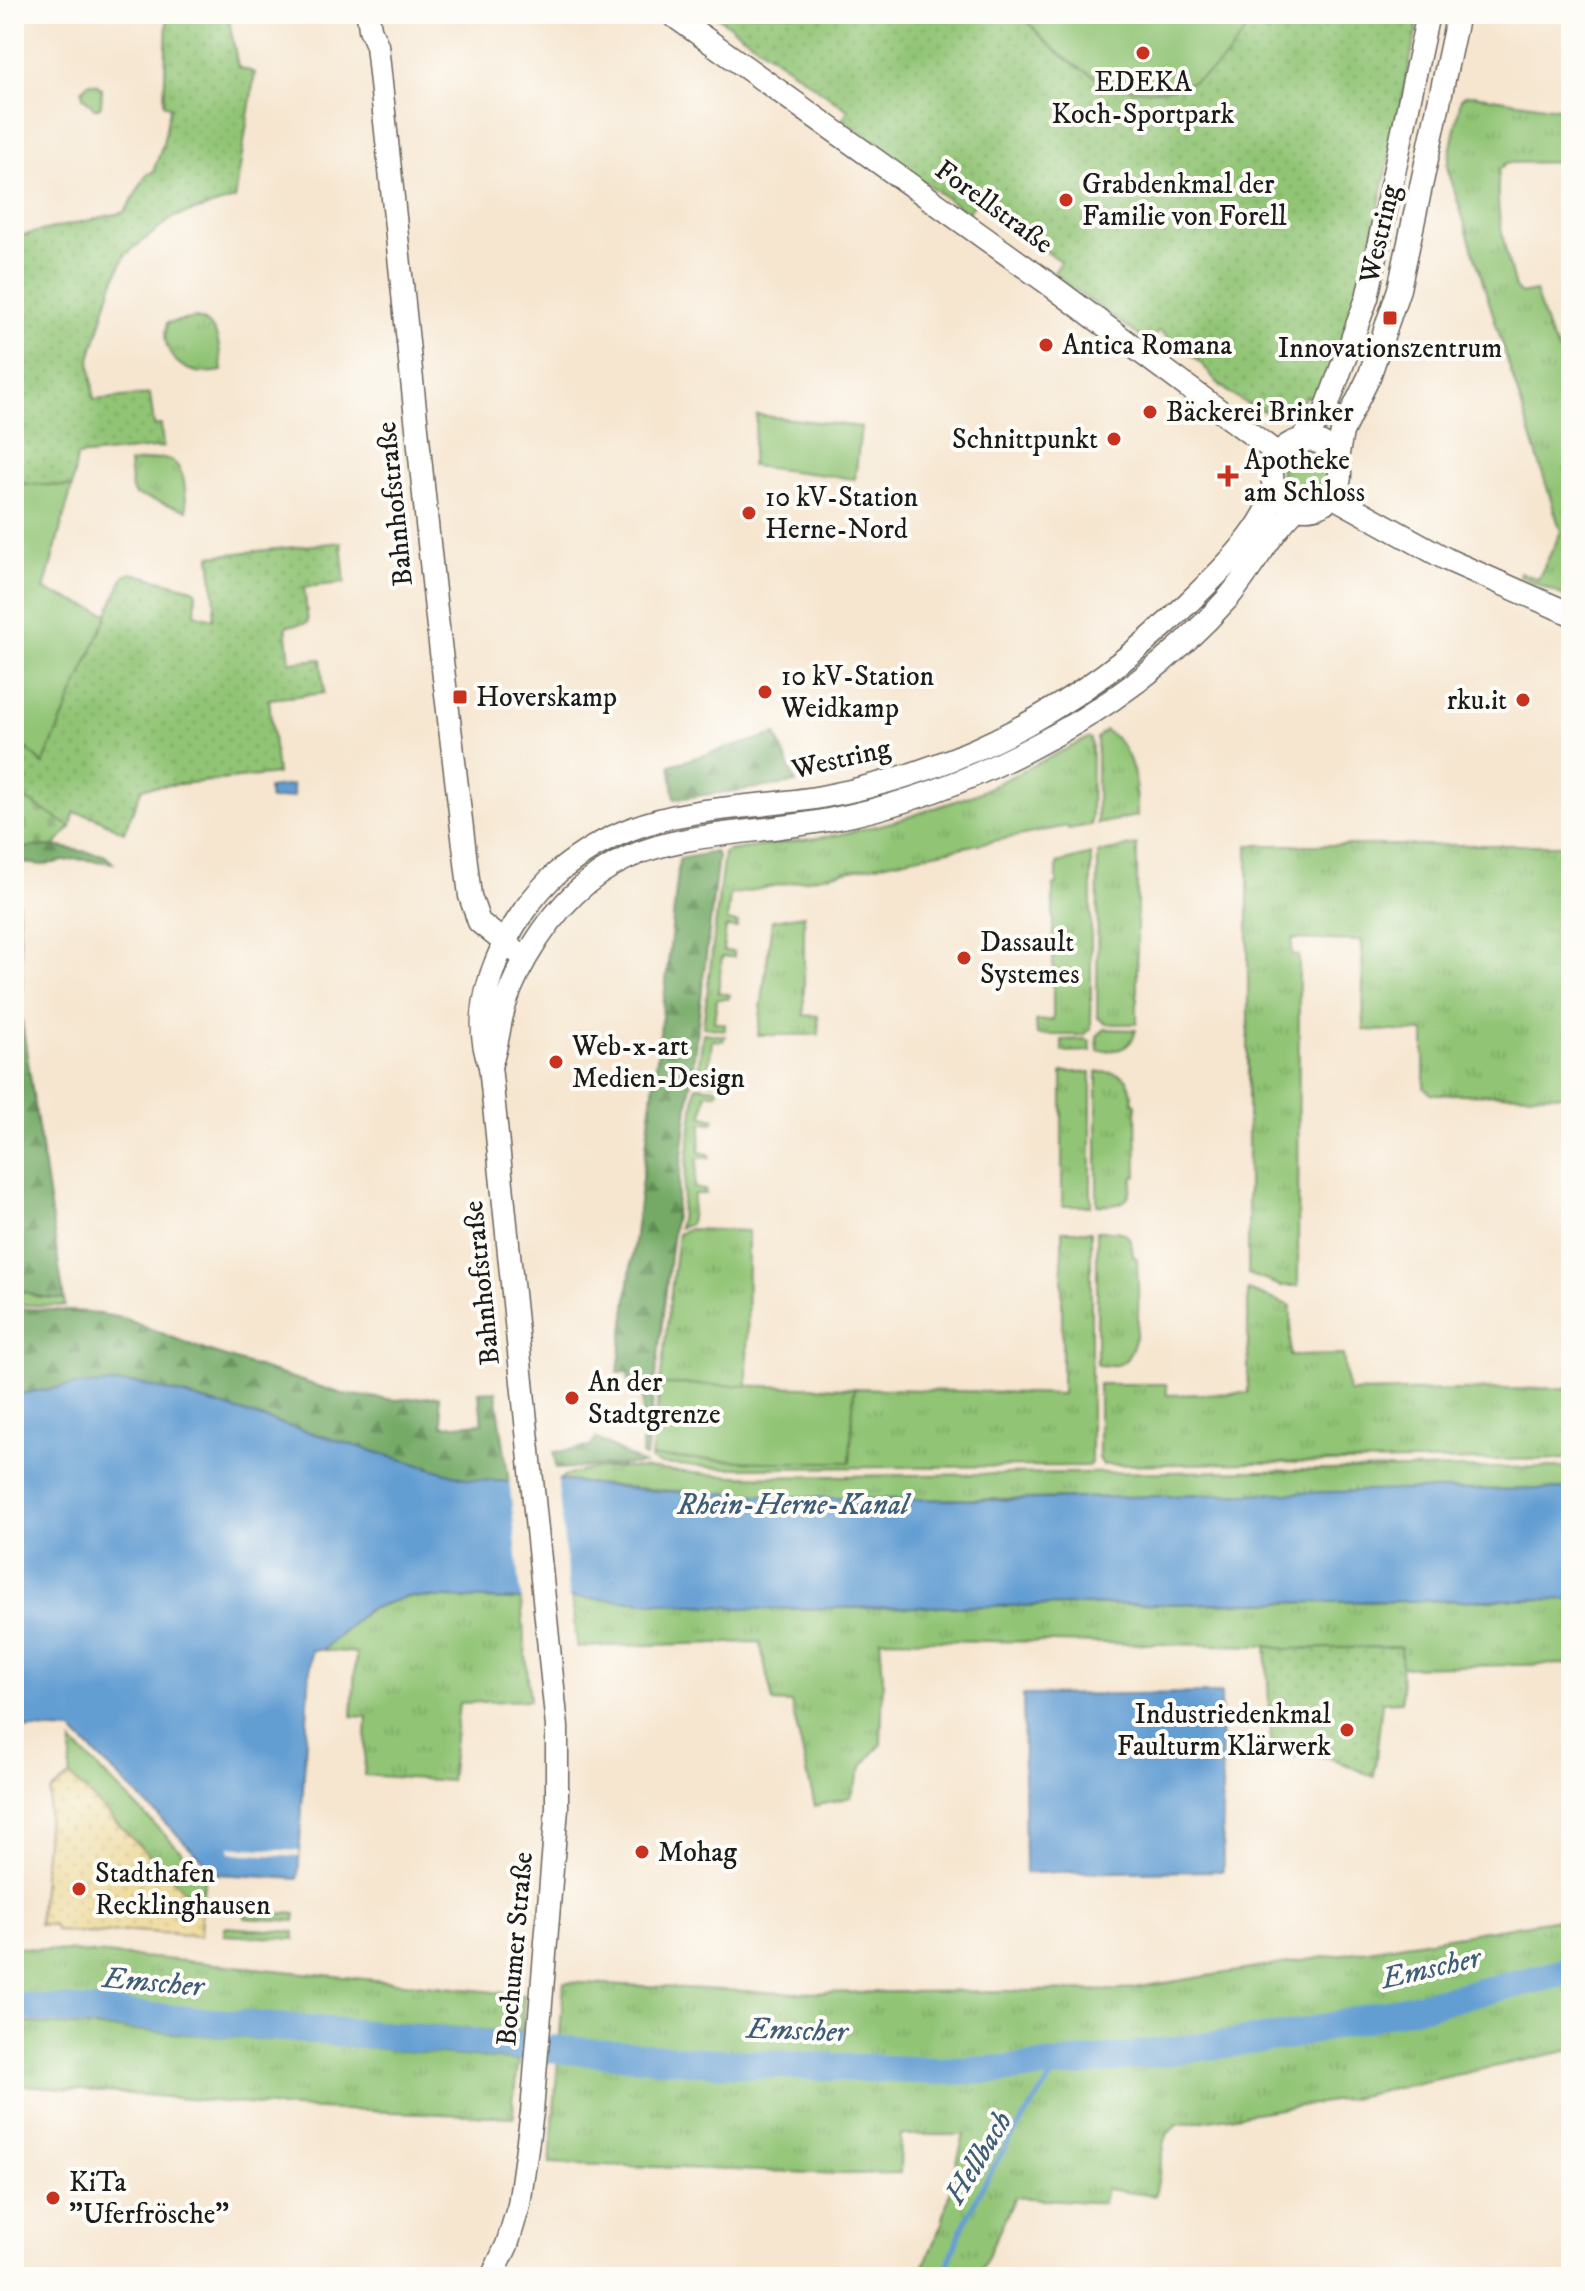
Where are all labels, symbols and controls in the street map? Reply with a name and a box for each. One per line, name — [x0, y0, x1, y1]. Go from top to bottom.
marker: EDEKA Koch-Sportpark — [1134, 44, 1152, 62]
place label: EDEKA Koch-Sportpark — [1052, 65, 1235, 132]
street label: Forellstraße — [928, 152, 1060, 262]
place label: Grabdenkmal der Familie von Forell — [1082, 167, 1287, 234]
street label: Westring — [1351, 181, 1408, 288]
marker: Grabdenkmal der Familie von Forell — [1057, 191, 1075, 209]
marker: Innovationszentrum — [1381, 309, 1399, 327]
place label: Antica Romana — [1062, 328, 1232, 363]
place label: Innovationszentrum — [1278, 331, 1502, 366]
marker: Antica Romana — [1037, 336, 1055, 354]
place label: Bäckerei Brinker — [1166, 395, 1354, 430]
marker: Bäckerei Brinker — [1141, 403, 1159, 421]
street label: Bahnhofstraße — [369, 420, 421, 588]
place label: Schnittpunkt — [952, 422, 1098, 457]
marker: Schnittpunkt — [1105, 430, 1123, 448]
place label: Apotheke am Schloss — [1244, 443, 1365, 510]
marker: Apotheke am Schloss — [1219, 467, 1237, 485]
place label: 10 kV-Station Herne-Nord — [765, 480, 918, 547]
marker: 10 kV-Station Herne-Nord — [740, 504, 758, 522]
place label: 10 kV-Station Weidkamp — [780, 659, 934, 726]
place label: Hoverskamp — [476, 680, 617, 715]
marker: 10 kV-Station Weidkamp — [756, 683, 774, 701]
place label: rku.it — [1447, 683, 1507, 718]
marker: Hoverskamp — [451, 688, 469, 706]
marker: rku.it — [1514, 691, 1532, 709]
street label: Westring — [787, 731, 894, 788]
place label: Dassault Systemes — [980, 925, 1080, 992]
marker: Dassault Systemes — [955, 949, 973, 967]
place label: Web-x-art Medien-Design — [571, 1029, 745, 1096]
marker: Web-x-art Medien-Design — [547, 1053, 565, 1071]
street label: Bahnhofstraße — [456, 1199, 508, 1367]
place label: An der Stadtgrenze — [588, 1365, 721, 1432]
marker: An der Stadtgrenze — [563, 1389, 581, 1407]
water label: Rhein-Herne-Kanal — [676, 1487, 912, 1524]
place label: Industriedenkmal Faulturm Klärwerk — [1117, 1697, 1332, 1764]
marker: Industriedenkmal Faulturm Klärwerk — [1338, 1721, 1356, 1739]
place label: Mohag — [658, 1835, 737, 1870]
marker: Mohag — [633, 1843, 651, 1861]
street label: Bochumer Straße — [489, 1850, 541, 2048]
place label: Stadthafen Recklinghausen — [95, 1856, 271, 1923]
marker: Stadthafen Recklinghausen — [70, 1880, 88, 1898]
water label: Emscher — [1376, 1939, 1486, 1999]
water label: Emscher — [99, 1960, 207, 2006]
water label: Emscher — [744, 2011, 850, 2051]
water label: Hellbach — [936, 2105, 1021, 2212]
place label: KiTa "Uferfrösche" — [69, 2165, 229, 2232]
marker: KiTa "Uferfrösche" — [44, 2189, 62, 2207]

